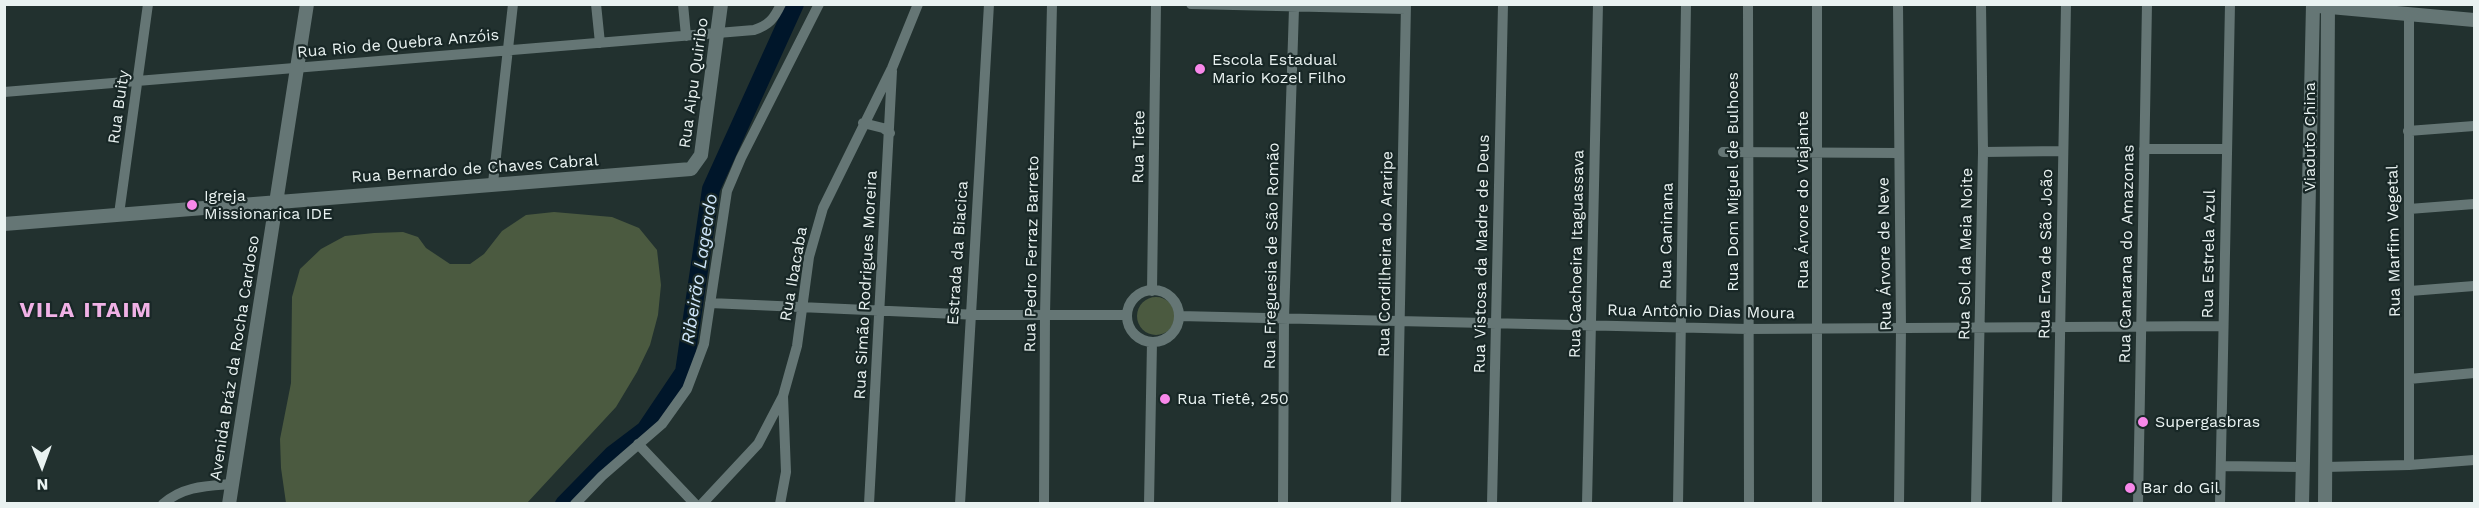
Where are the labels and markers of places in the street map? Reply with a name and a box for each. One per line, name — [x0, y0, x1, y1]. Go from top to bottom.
place label: Escola Estadual Mario Kozel Filho — [1212, 50, 1346, 88]
marker: Escola Estadual Mario Kozel Filho — [1193, 62, 1207, 76]
place label: Igreja Missionarica IDE — [204, 186, 332, 224]
marker: Igreja Missionarica IDE — [185, 198, 199, 212]
place label: Rua Tietê, 250 — [1177, 389, 1289, 409]
marker: Rua Tietê, 250 — [1158, 392, 1172, 406]
place label: Supergasbras — [2155, 412, 2260, 432]
marker: Supergasbras — [2136, 415, 2150, 429]
place label: Bar do Gil — [2142, 478, 2219, 498]
marker: Bar do Gil — [2123, 481, 2137, 495]

